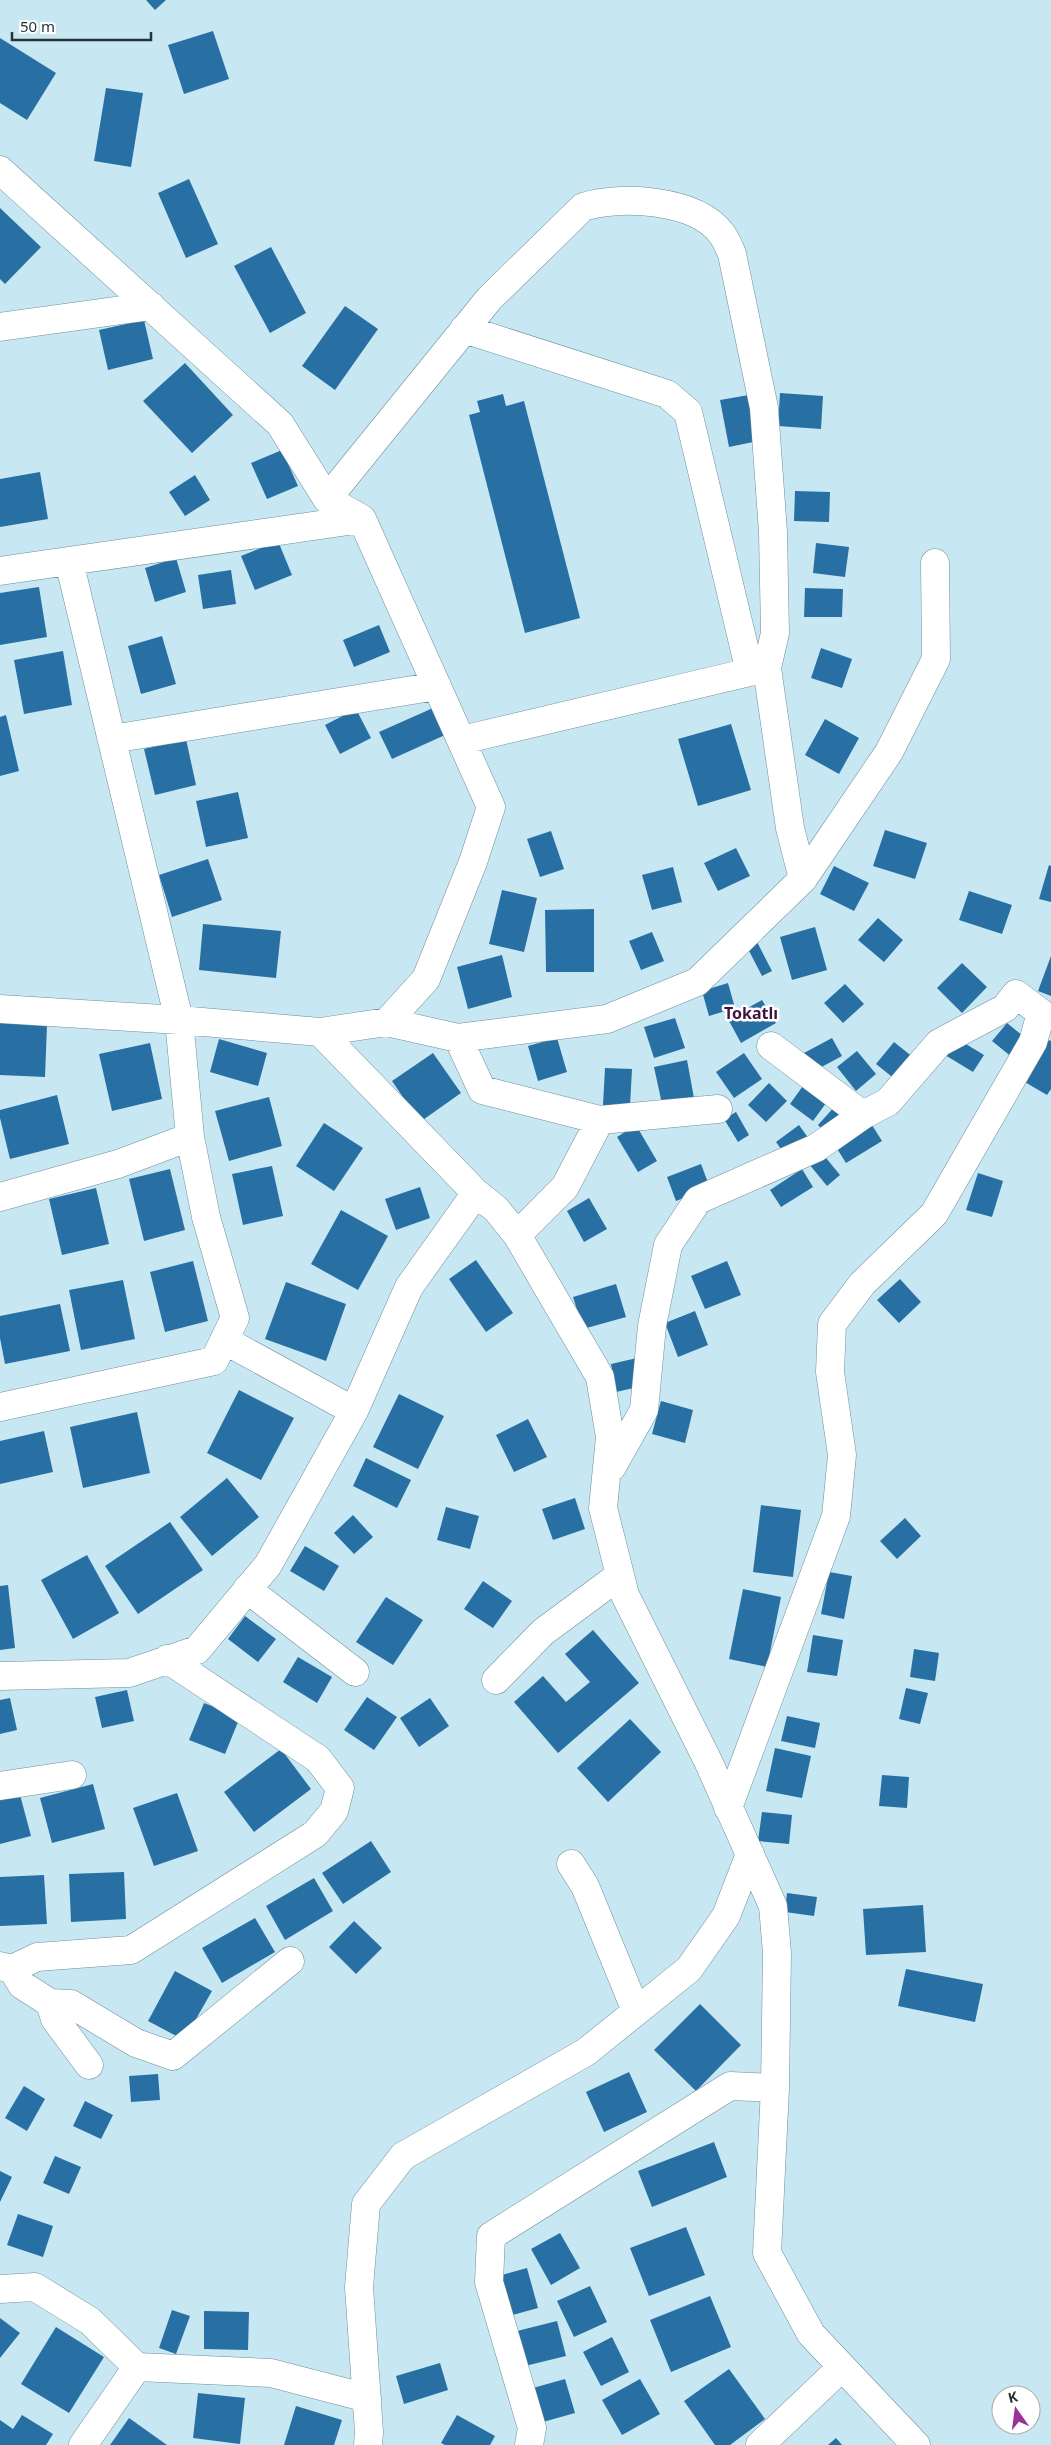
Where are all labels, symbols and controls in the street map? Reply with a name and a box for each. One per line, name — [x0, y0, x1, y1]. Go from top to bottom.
scale bar — [12, 10, 151, 42]
text: 50 m — [20, 16, 55, 36]
district label: Tokatlı — [724, 1002, 778, 1024]
north arrow — [991, 2385, 1041, 2435]
text: K — [1006, 2386, 1020, 2407]

